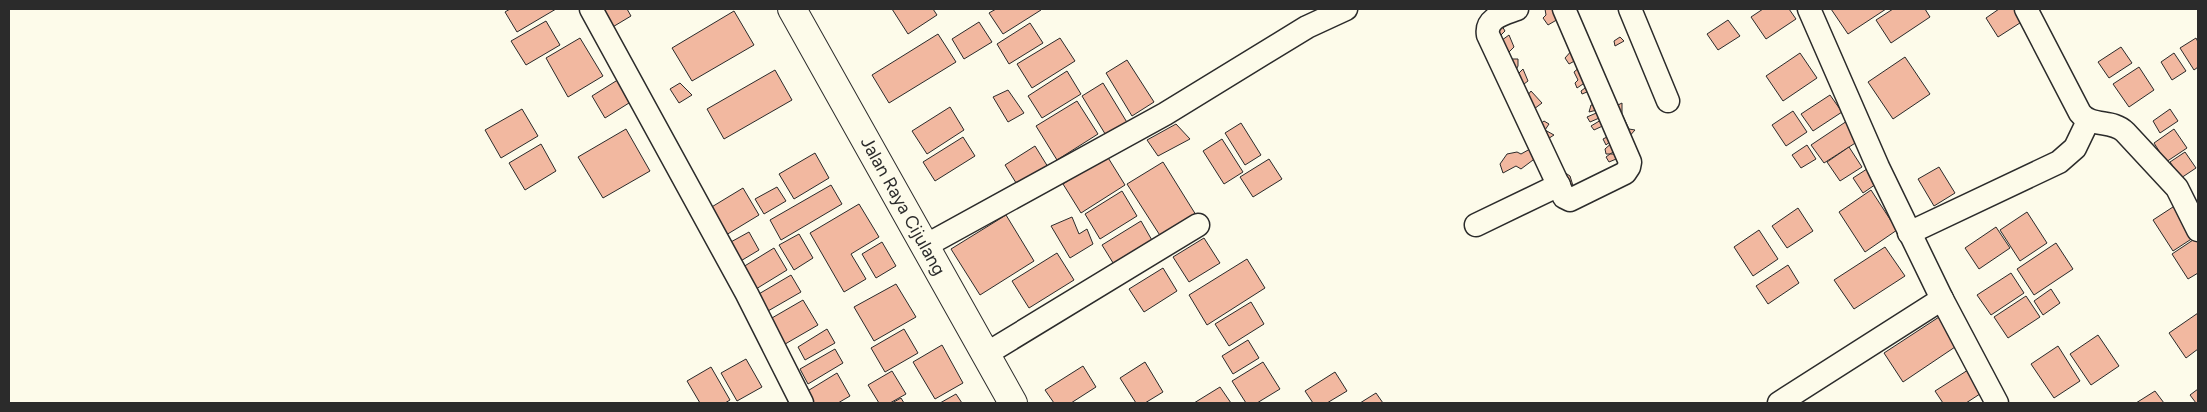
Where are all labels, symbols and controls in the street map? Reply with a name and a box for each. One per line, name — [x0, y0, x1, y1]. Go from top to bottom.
street label: Jalan Raya Cijulang — [856, 133, 950, 279]

